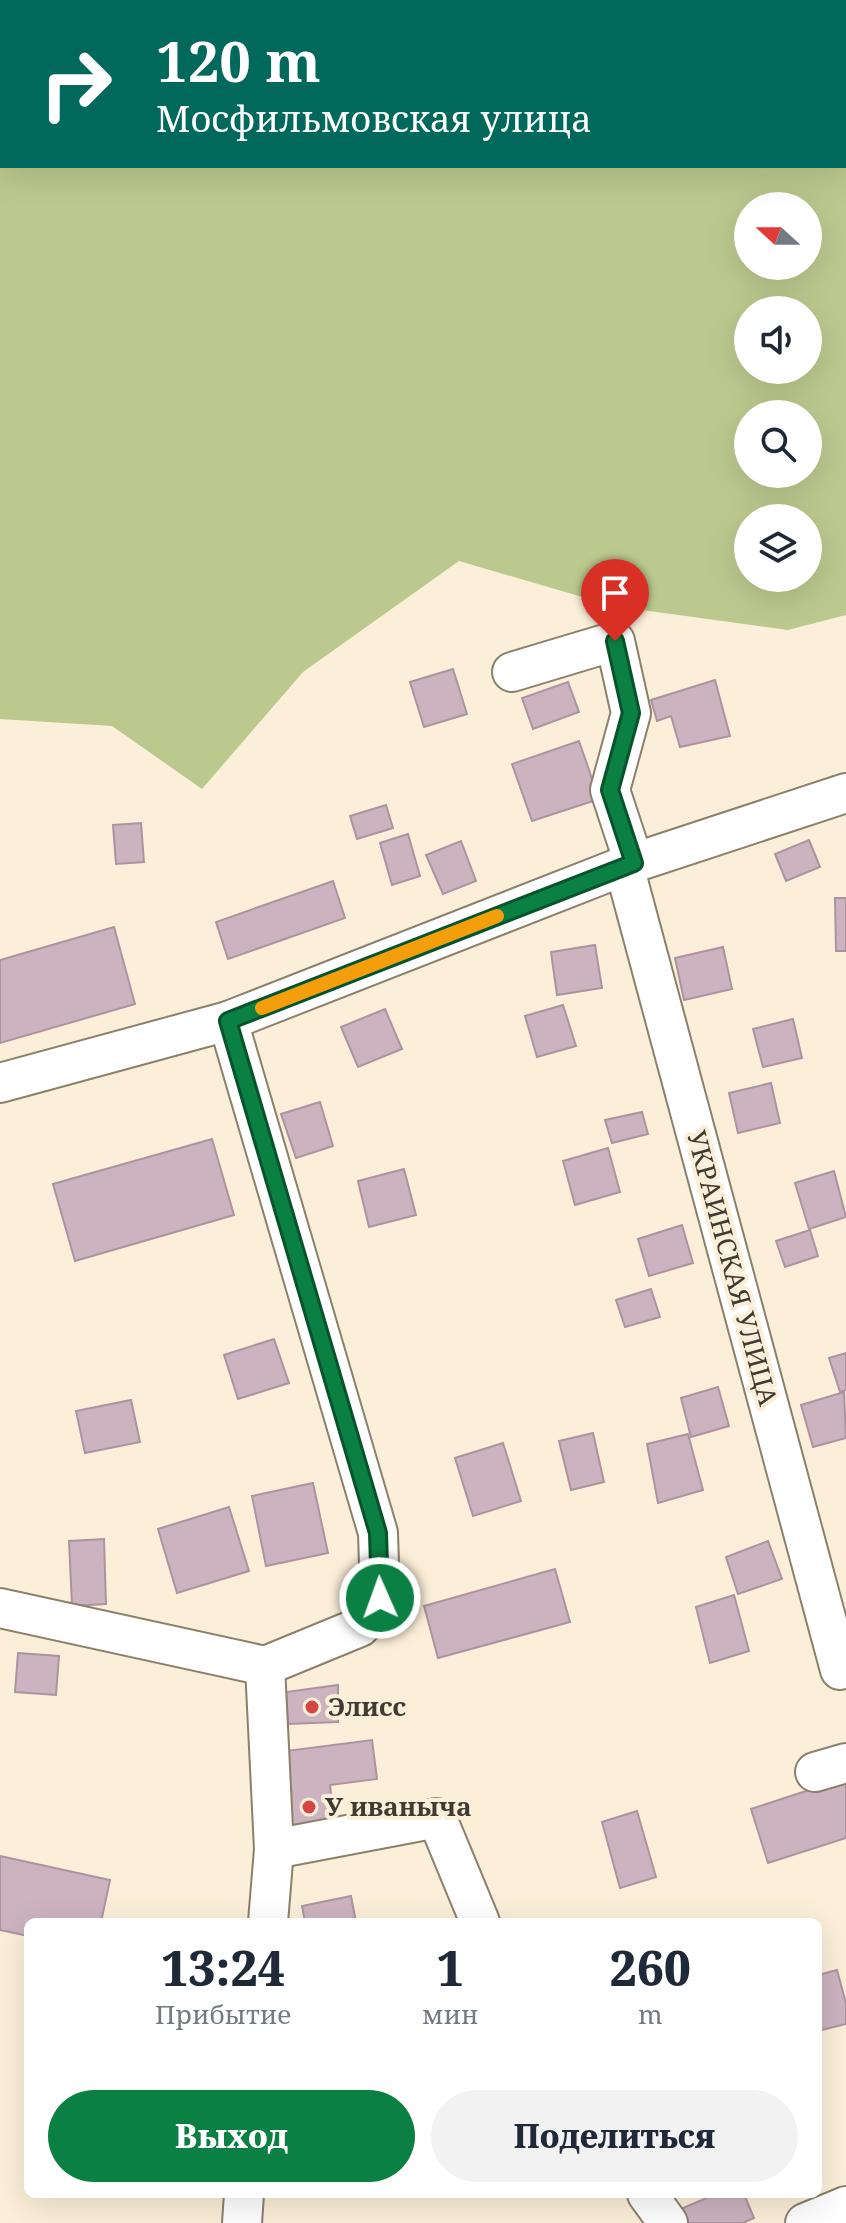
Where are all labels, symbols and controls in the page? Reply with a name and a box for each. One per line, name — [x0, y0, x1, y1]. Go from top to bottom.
text: 120 m — [156, 22, 321, 98]
icon: right — [24, 32, 128, 136]
text: Мосфильмовская улица — [156, 94, 592, 143]
north arrow — [734, 192, 822, 280]
map controls — [734, 192, 822, 592]
button: sound — [734, 296, 822, 384]
button: search — [734, 400, 822, 488]
button: layers — [734, 504, 822, 592]
pin — [581, 559, 649, 641]
icon: arrive — [593, 571, 637, 615]
street label: УКРАИНСКАЯ УЛИЦА — [679, 1126, 787, 1410]
position arrow — [338, 1556, 422, 1640]
place label: Элисс — [328, 1688, 406, 1724]
marker: Элисс — [303, 1698, 321, 1716]
place label: У иваныча — [325, 1788, 472, 1824]
marker: У иваныча — [300, 1798, 318, 1816]
text: 13:24 — [161, 1935, 285, 2000]
text: 1 — [437, 1935, 464, 2000]
text: 260 — [609, 1935, 691, 2000]
text: Прибытие — [155, 1996, 291, 2032]
text: мин — [422, 1996, 479, 2032]
text: m — [638, 1996, 663, 2032]
button: Выход — [48, 2090, 415, 2182]
button: Поделиться — [431, 2090, 798, 2182]

